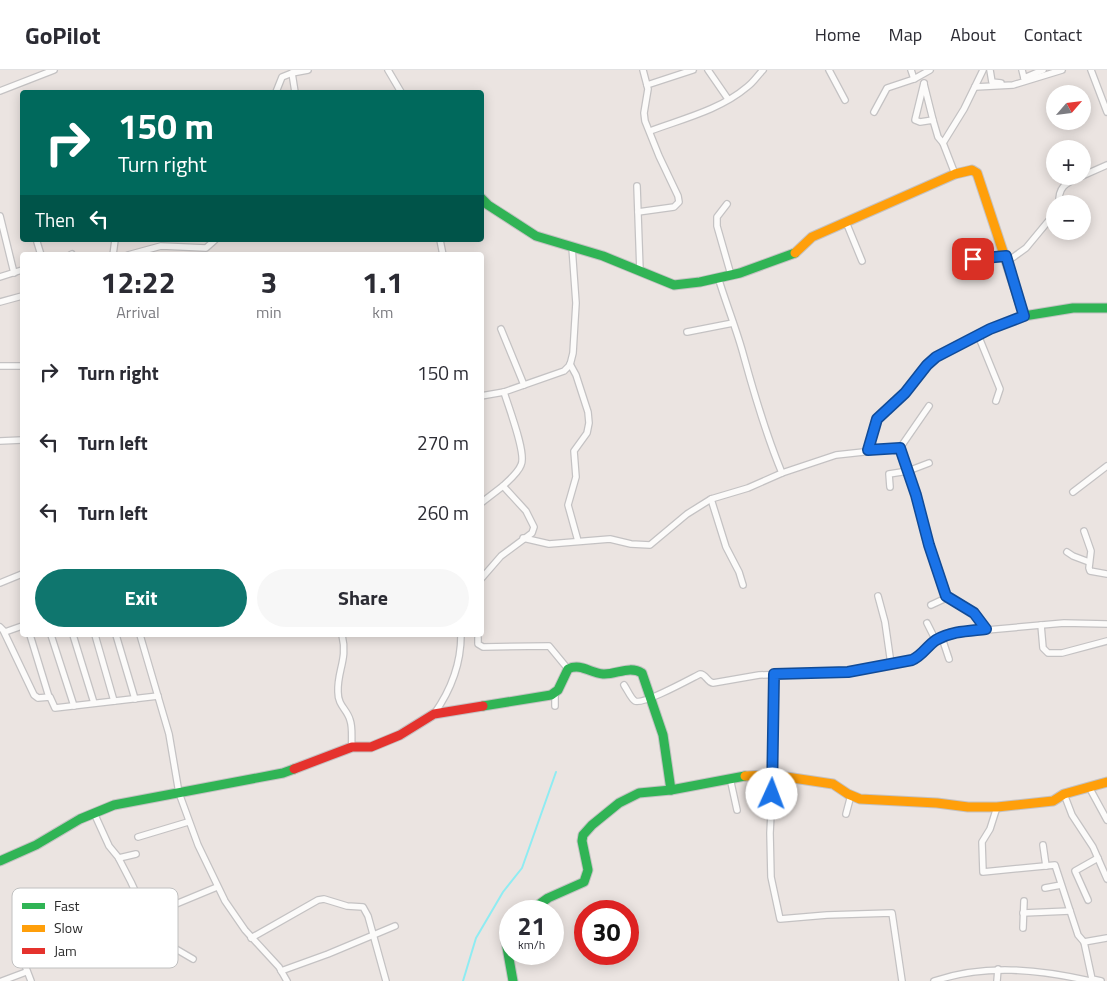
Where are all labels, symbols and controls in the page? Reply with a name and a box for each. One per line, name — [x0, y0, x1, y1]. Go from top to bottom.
text: GoPilot — [25, 17, 101, 53]
text: Home — [815, 21, 861, 48]
text: Map — [889, 21, 922, 48]
text: About — [950, 21, 996, 48]
text: Contact — [1024, 21, 1082, 48]
north arrow — [1046, 85, 1091, 130]
map controls — [1046, 85, 1091, 240]
text: 150 m — [118, 99, 214, 153]
icon: right — [35, 110, 100, 175]
button: + — [1046, 140, 1091, 185]
text: Turn right — [118, 147, 207, 181]
button: − — [1046, 195, 1091, 240]
text: Then — [35, 205, 75, 234]
icon: left — [85, 205, 113, 233]
pin — [952, 238, 994, 280]
icon: arrive — [959, 245, 987, 273]
text: 12:22 — [101, 259, 175, 305]
text: 3 — [260, 259, 277, 305]
text: 1.1 — [362, 259, 403, 305]
text: Arrival — [116, 300, 160, 324]
text: min — [256, 300, 282, 324]
text: km — [372, 300, 393, 324]
icon: right — [35, 358, 63, 386]
text: Turn right — [78, 358, 159, 387]
text: 150 m — [417, 358, 469, 387]
icon: left — [35, 428, 63, 456]
text: Turn left — [78, 428, 148, 457]
text: 270 m — [417, 428, 469, 457]
icon: left — [35, 498, 63, 526]
text: Turn left — [78, 498, 148, 527]
text: 260 m — [417, 498, 469, 527]
button: Exit — [35, 569, 247, 627]
button: Share — [257, 569, 469, 627]
position arrow — [745, 767, 797, 819]
legend — [12, 888, 178, 968]
text: Fast — [54, 895, 79, 916]
speed limit sign: 30 — [574, 900, 639, 965]
text: 21 — [517, 907, 546, 945]
text: Slow — [54, 917, 83, 938]
text: km/h — [518, 935, 545, 954]
text: Jam — [54, 940, 77, 961]

